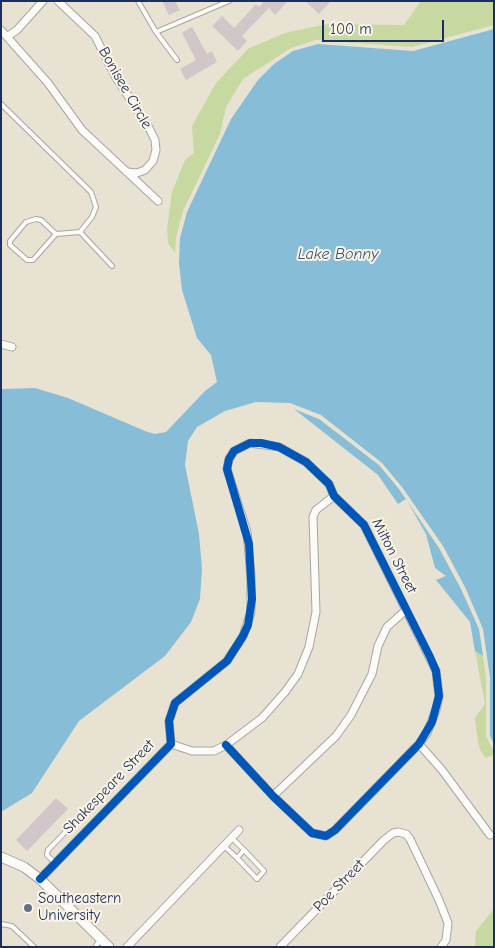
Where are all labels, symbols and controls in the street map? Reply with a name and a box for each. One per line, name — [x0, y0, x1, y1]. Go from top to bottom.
scale bar — [325, 10, 448, 42]
text: 100 m — [330, 20, 372, 38]
street label: Bonisee Circle — [94, 44, 156, 132]
water label: Lake Bonny — [298, 244, 378, 264]
street label: Milton Street — [367, 515, 421, 597]
street label: Shakespeare Street — [60, 736, 158, 838]
street label: Poe Street — [310, 856, 368, 916]
place label: Southeastern University — [38, 890, 121, 925]
marker: Southeastern University — [22, 902, 34, 914]

